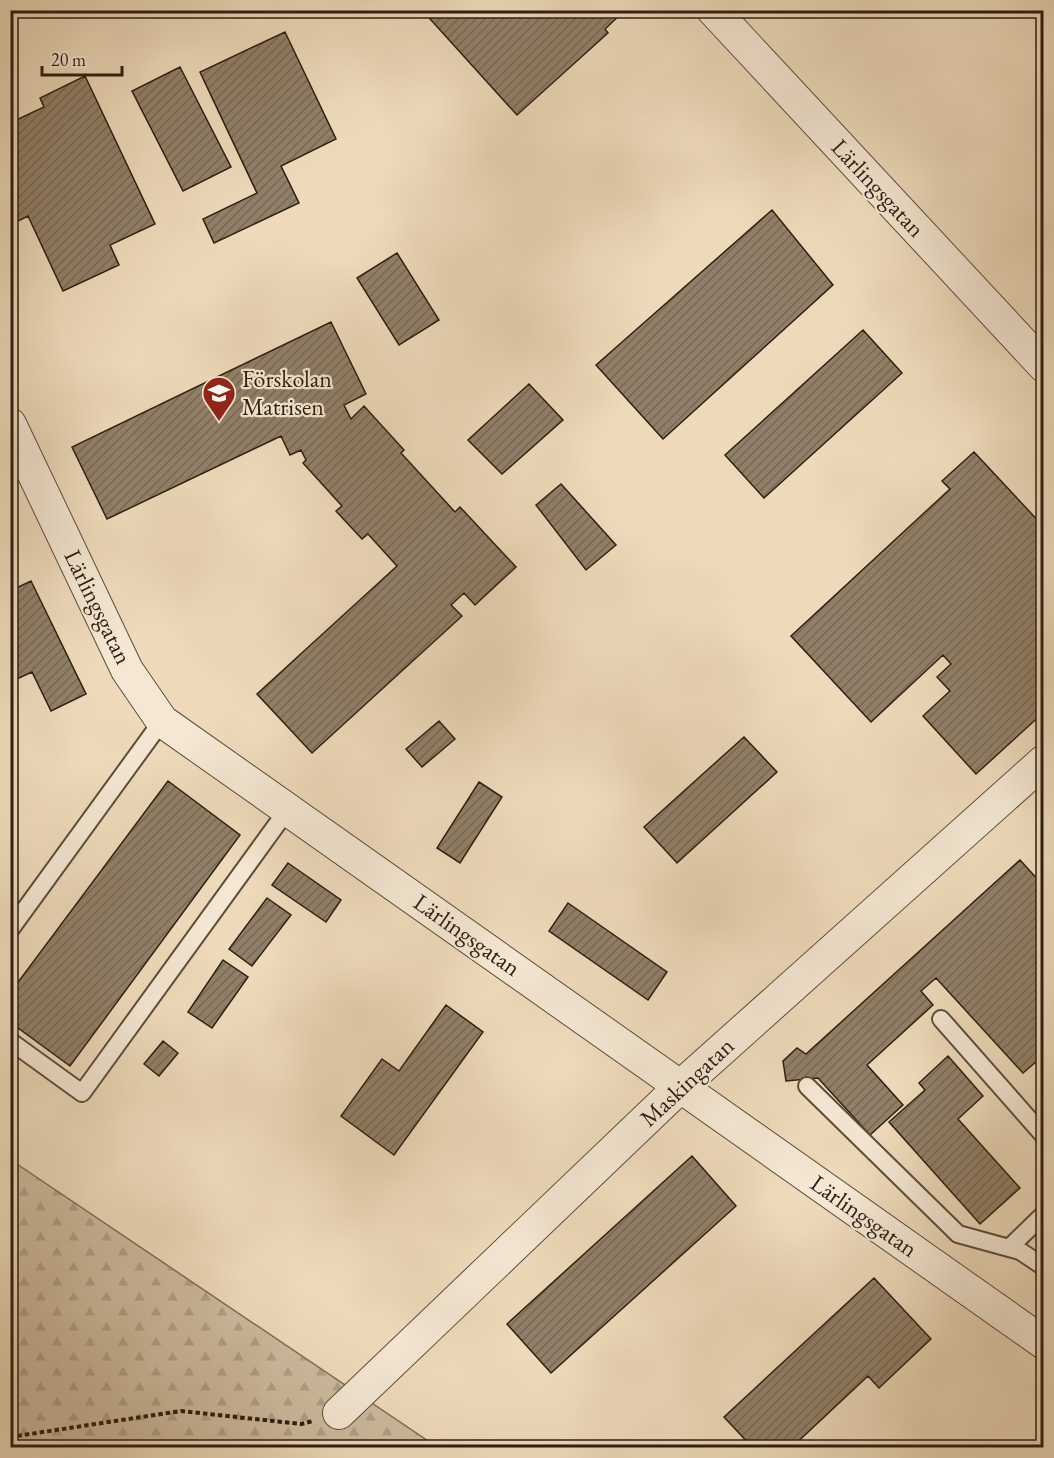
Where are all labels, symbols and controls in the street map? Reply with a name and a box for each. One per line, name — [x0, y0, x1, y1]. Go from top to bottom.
scale bar — [42, 39, 122, 77]
text: 20 m — [51, 48, 86, 71]
street label: Lärlingsgatan — [825, 132, 932, 244]
place label: Förskolan Matrisen — [242, 363, 332, 422]
school or university icon: Förskolan Matrisen — [201, 375, 237, 422]
street label: Lärlingsgatan — [57, 544, 140, 670]
street label: Lärlingsgatan — [408, 886, 527, 983]
street label: Maskingatan — [633, 1030, 741, 1133]
street label: Lärlingsgatan — [805, 1167, 924, 1264]

